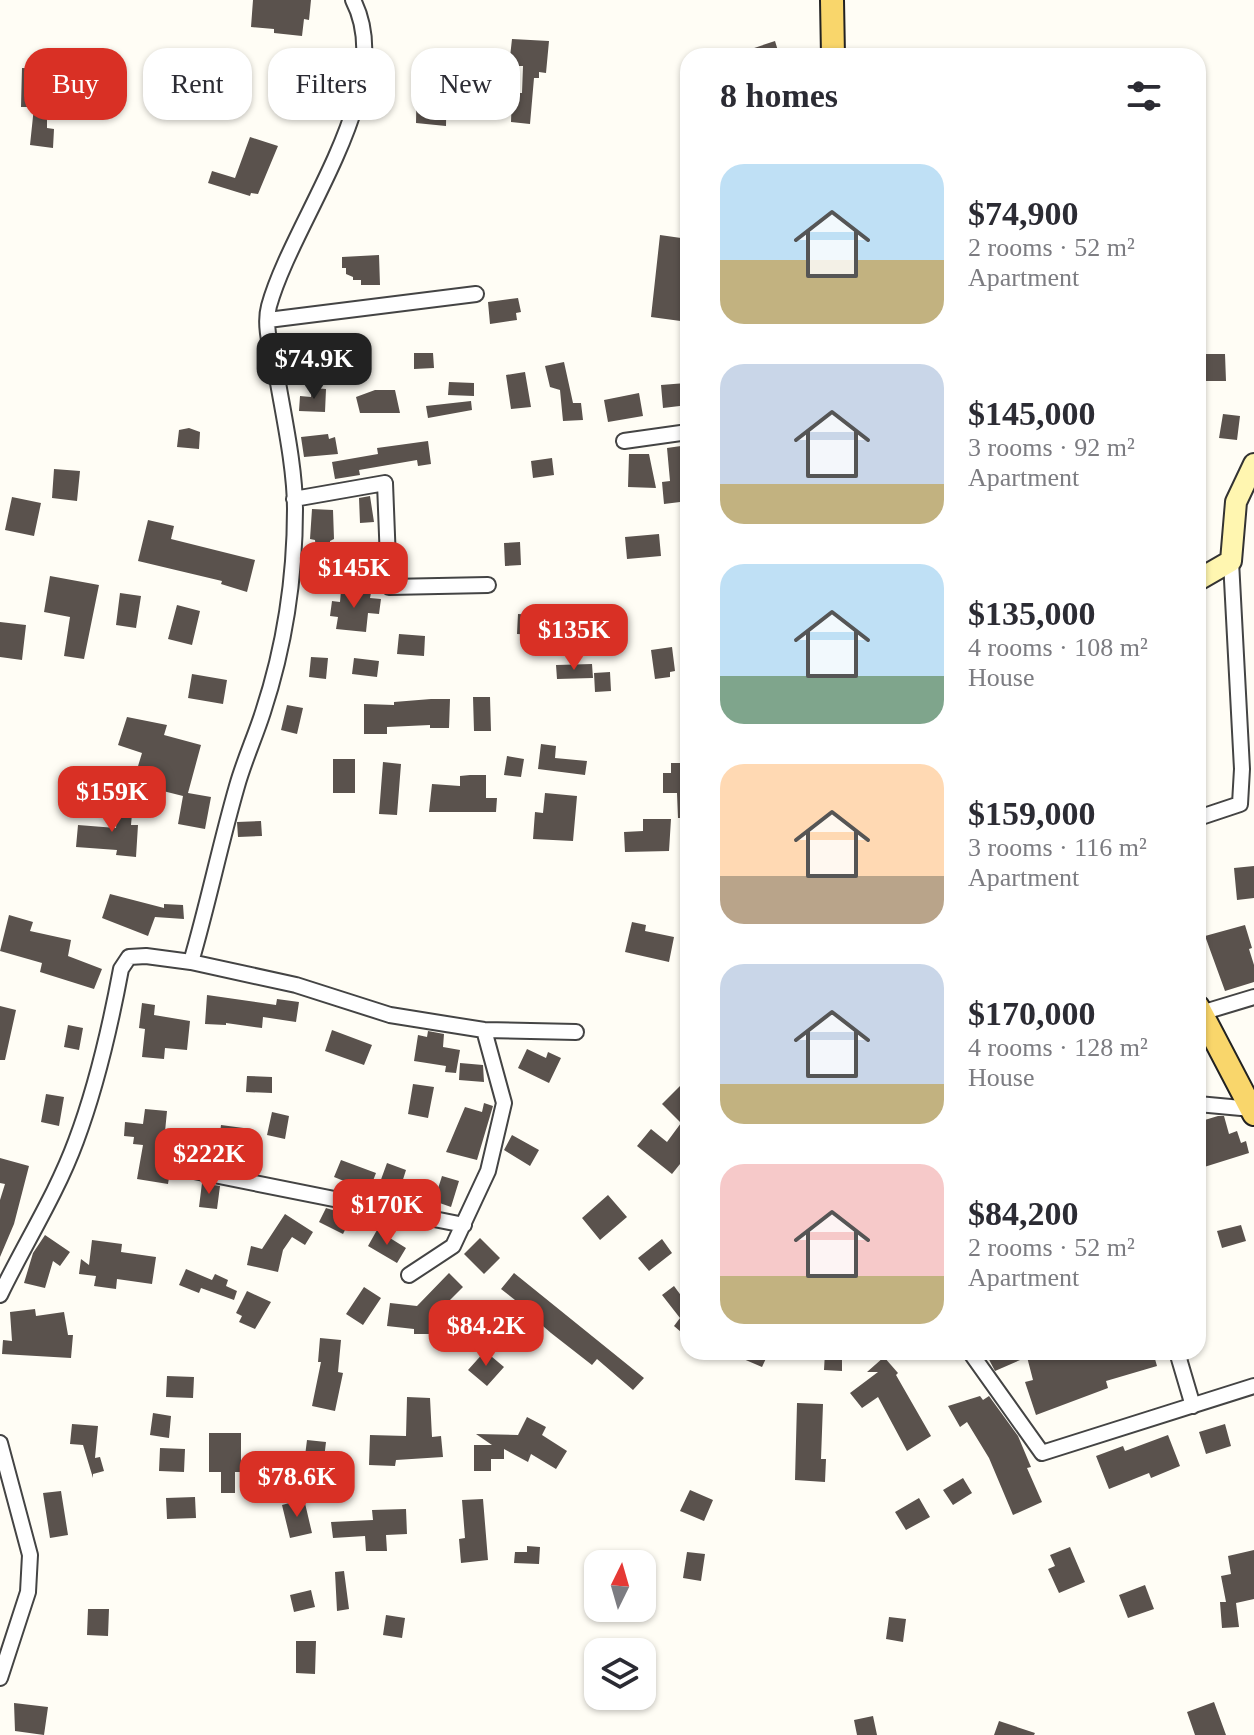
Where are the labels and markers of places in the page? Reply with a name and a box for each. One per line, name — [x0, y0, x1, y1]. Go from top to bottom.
pin: $74.9K — [249, 333, 379, 401]
pin: $145K — [298, 542, 410, 610]
pin: $135K — [518, 604, 630, 672]
pin: $159K — [56, 766, 168, 834]
pin: $222K — [153, 1128, 265, 1196]
pin: $170K — [331, 1179, 443, 1247]
pin: $84.2K — [421, 1300, 551, 1368]
pin: $78.6K — [232, 1451, 362, 1519]

